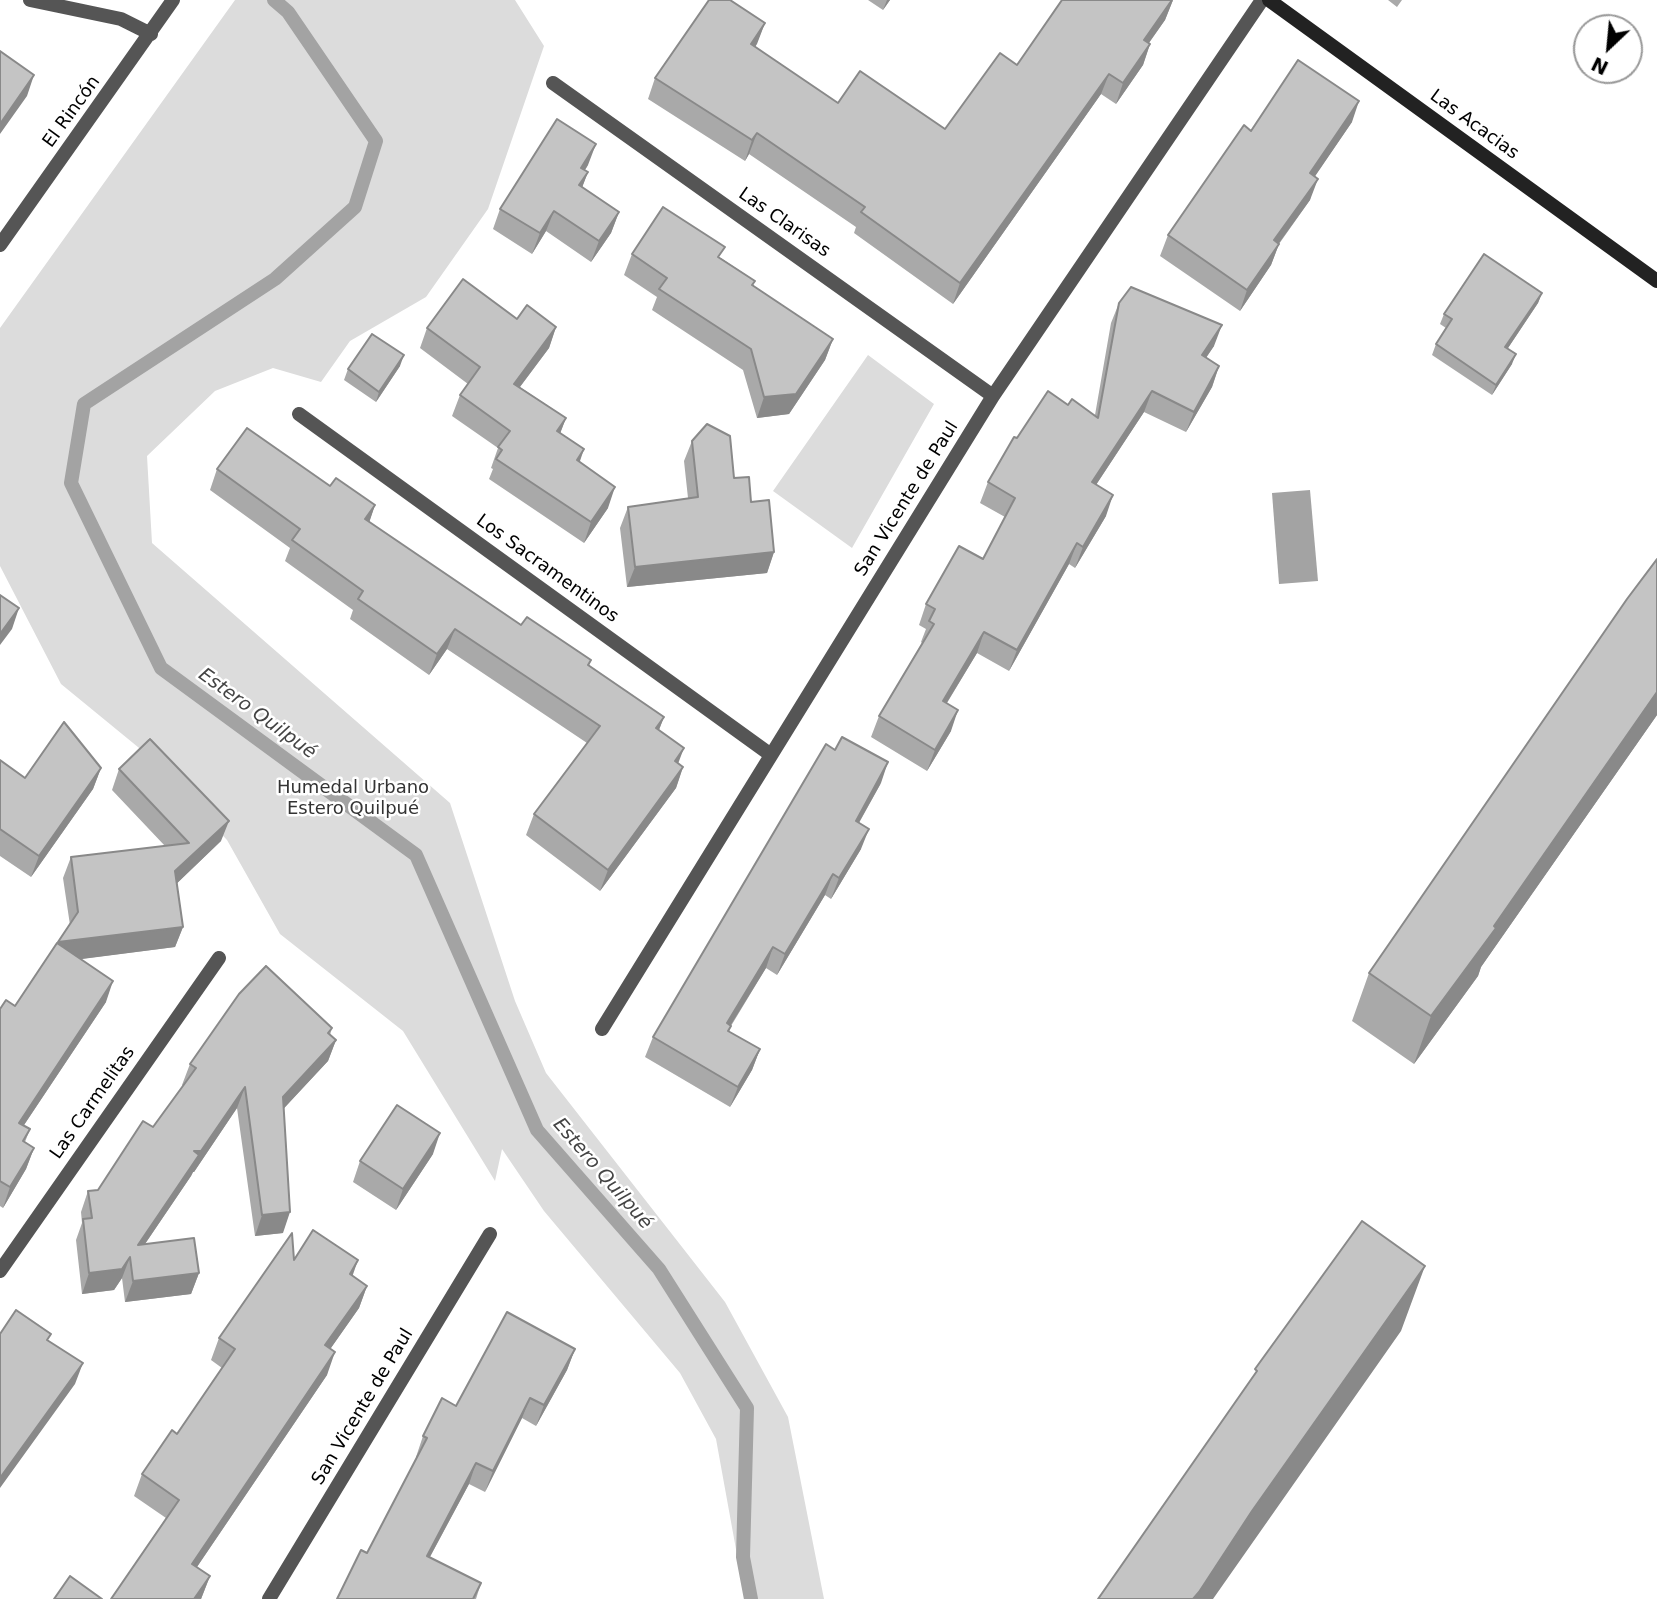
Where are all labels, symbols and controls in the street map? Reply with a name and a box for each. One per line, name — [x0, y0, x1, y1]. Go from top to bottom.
north arrow — [1573, 14, 1643, 84]
text: N — [1588, 53, 1612, 79]
street label: El Rincón — [39, 72, 105, 152]
street label: Las Acacias — [1425, 86, 1523, 164]
street label: Las Clarisas — [734, 183, 834, 263]
street label: San Vicente de Paul — [851, 418, 963, 580]
street label: Los Sacramentinos — [472, 510, 622, 628]
water label: Estero Quilpué — [194, 664, 320, 764]
park label: Humedal Urbano Estero Quilpué — [277, 777, 429, 820]
street label: Las Carmelitas — [46, 1042, 140, 1164]
water label: Estero Quilpué — [548, 1114, 656, 1234]
street label: San Vicente de Paul — [308, 1325, 418, 1489]

